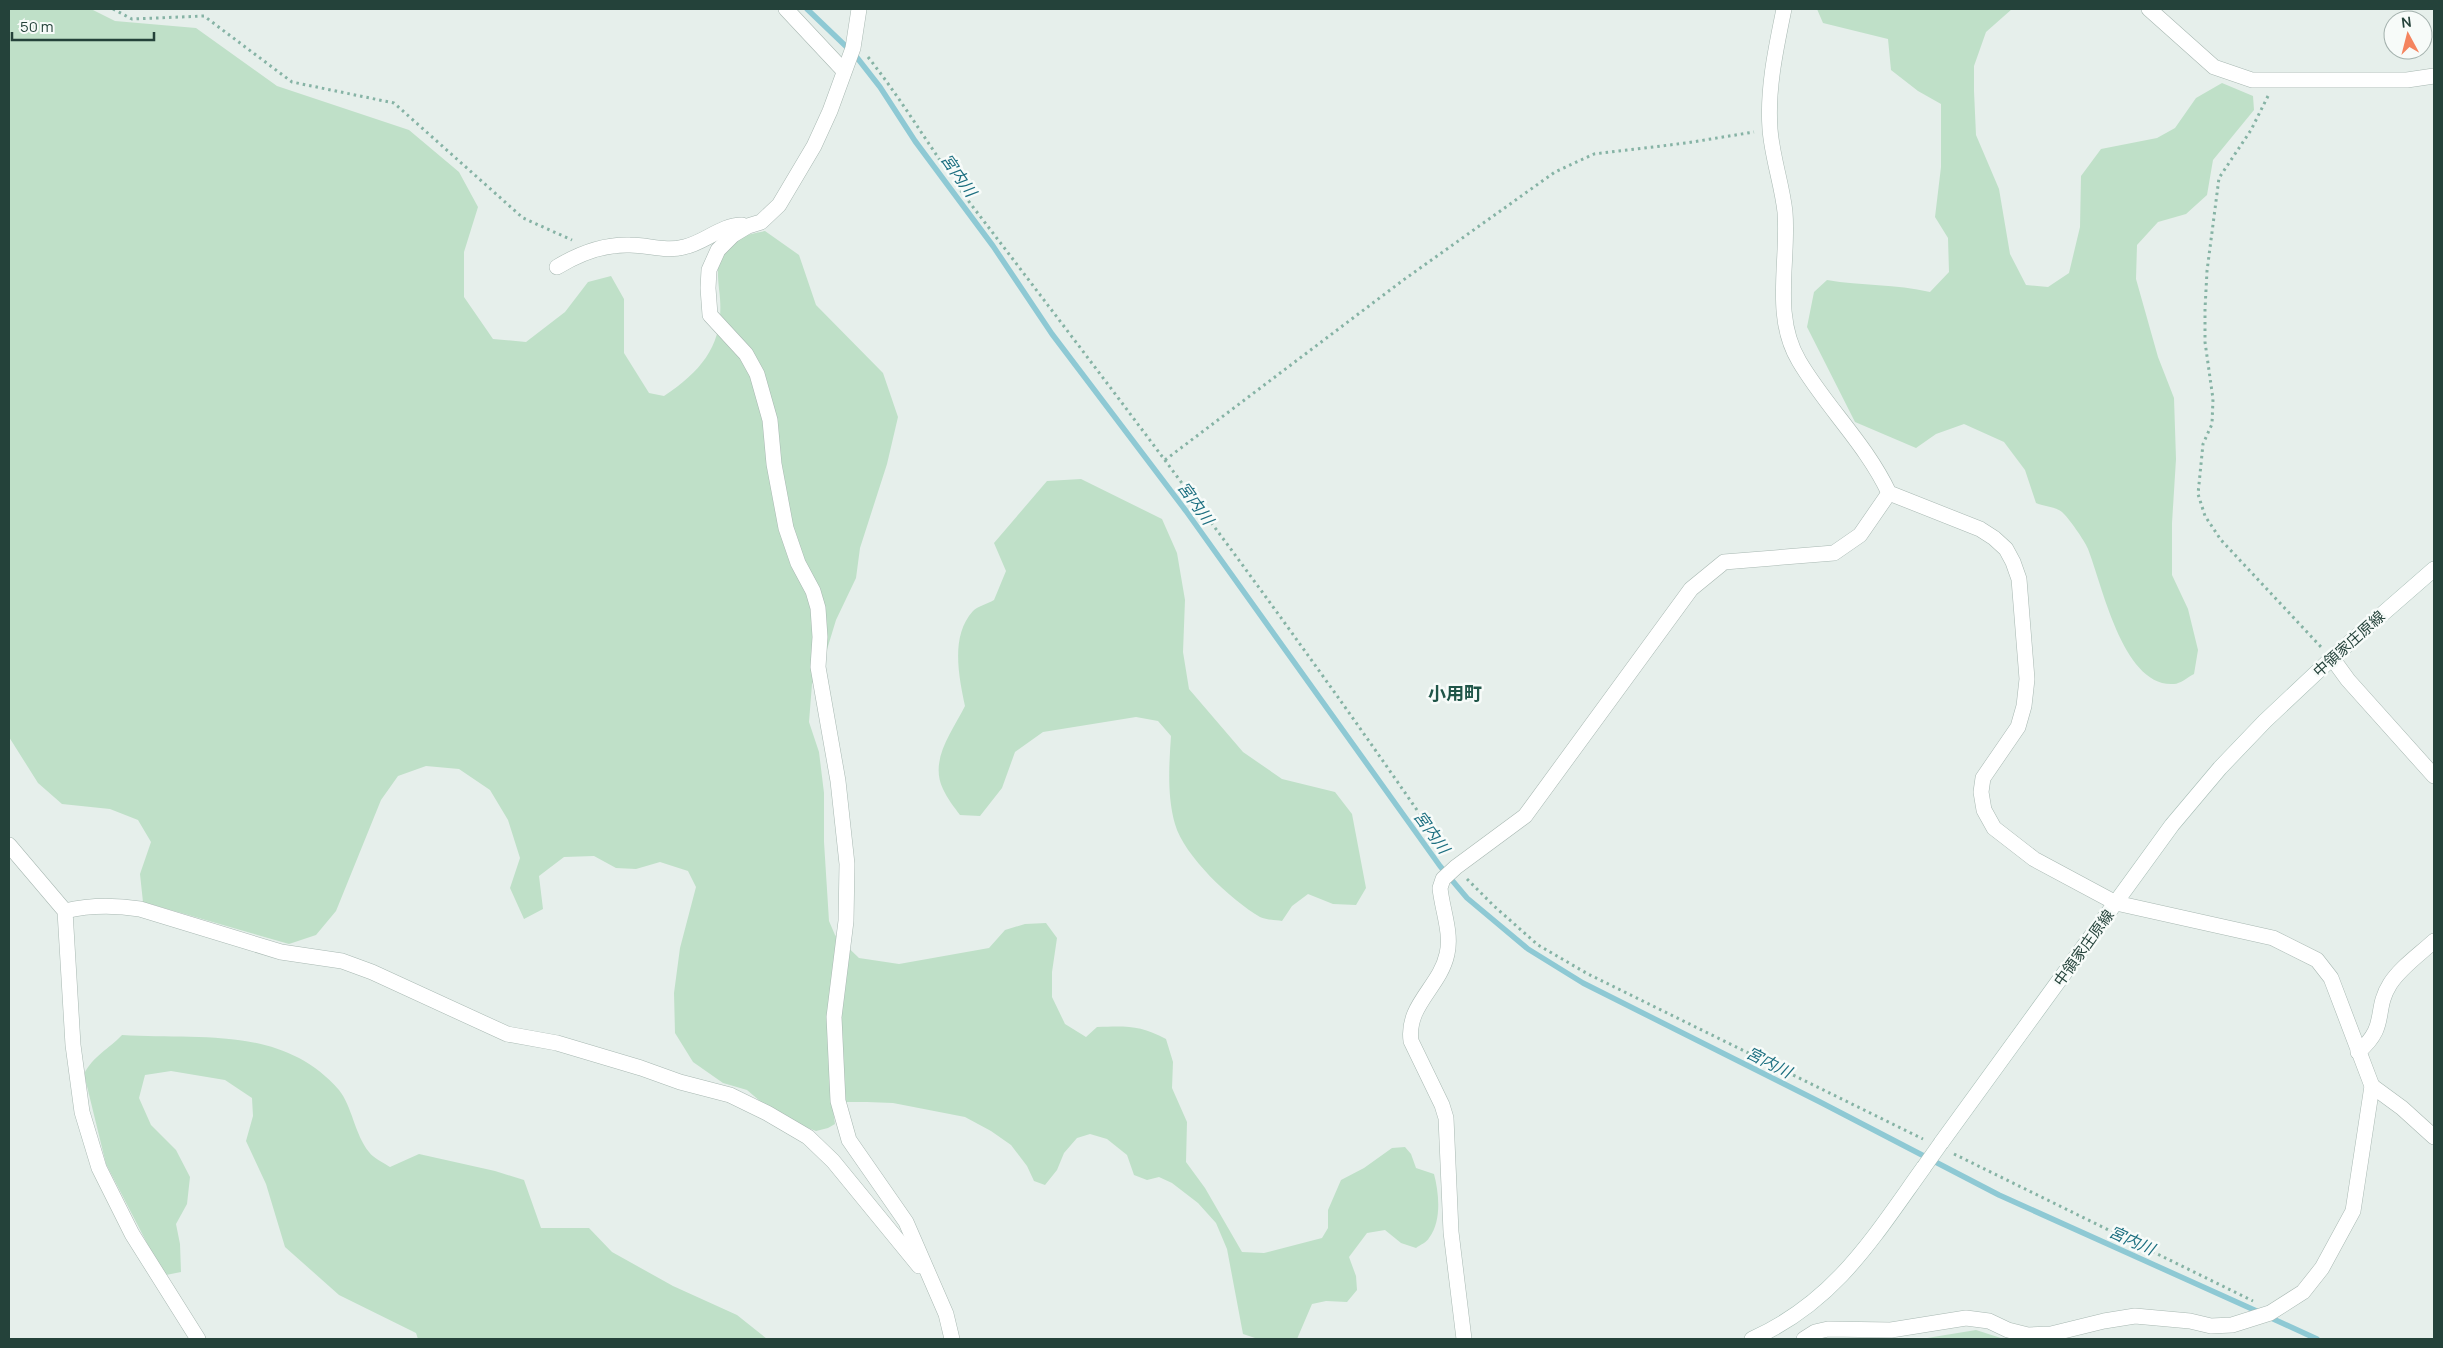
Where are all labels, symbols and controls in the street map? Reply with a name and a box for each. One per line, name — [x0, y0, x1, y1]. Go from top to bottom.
scale bar — [12, 10, 155, 42]
north arrow — [2383, 10, 2433, 60]
text: N — [2400, 12, 2413, 32]
text: 50 m — [20, 16, 54, 37]
water label: 宮内川 — [936, 149, 983, 203]
water label: 宮内川 — [1173, 477, 1220, 530]
street label: 中領家庄原線 — [2308, 606, 2389, 682]
district label: 小用町 — [1428, 681, 1482, 705]
water label: 宮内川 — [1409, 806, 1456, 859]
street label: 中領家庄原線 — [2049, 905, 2119, 990]
water label: 宮内川 — [1743, 1041, 1797, 1084]
water label: 宮内川 — [2106, 1220, 2160, 1261]

